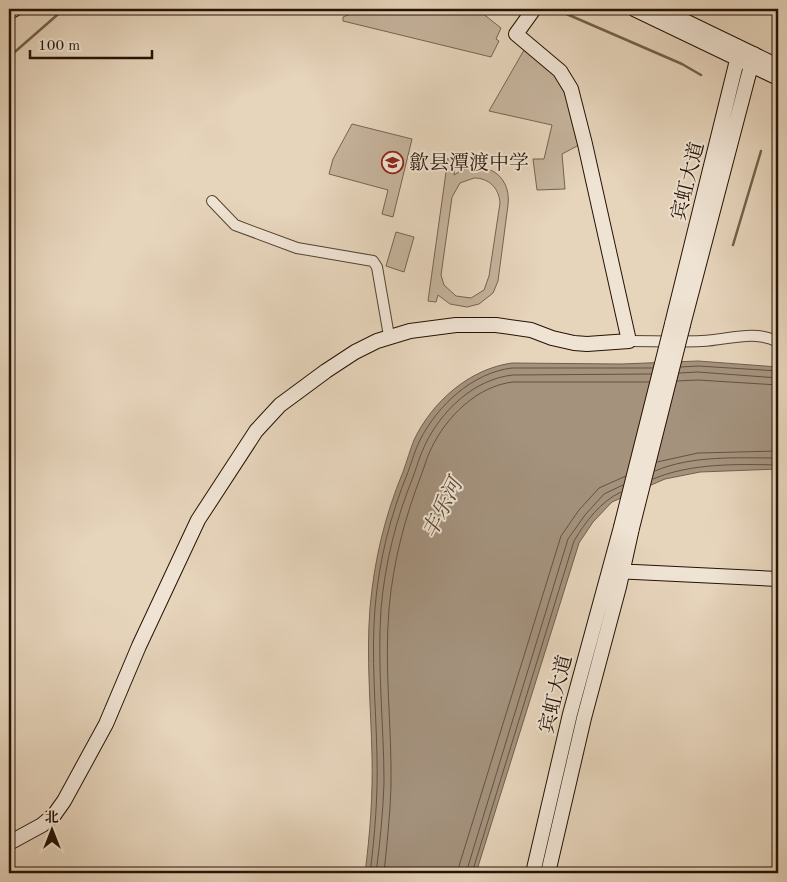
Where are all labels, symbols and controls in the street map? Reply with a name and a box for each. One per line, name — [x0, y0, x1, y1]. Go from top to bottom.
scale bar — [30, 28, 152, 60]
text: 100 m — [38, 39, 80, 54]
street label: 宾虹大道 — [668, 140, 708, 223]
school or university icon: 歙县潭渡中学 — [381, 150, 405, 174]
place label: 歙县潭渡中学 — [409, 152, 529, 174]
water label: 丰乐河 — [418, 471, 469, 542]
street label: 宾虹大道 — [536, 653, 576, 736]
north arrow — [28, 804, 78, 854]
text: 北 — [45, 810, 59, 825]

